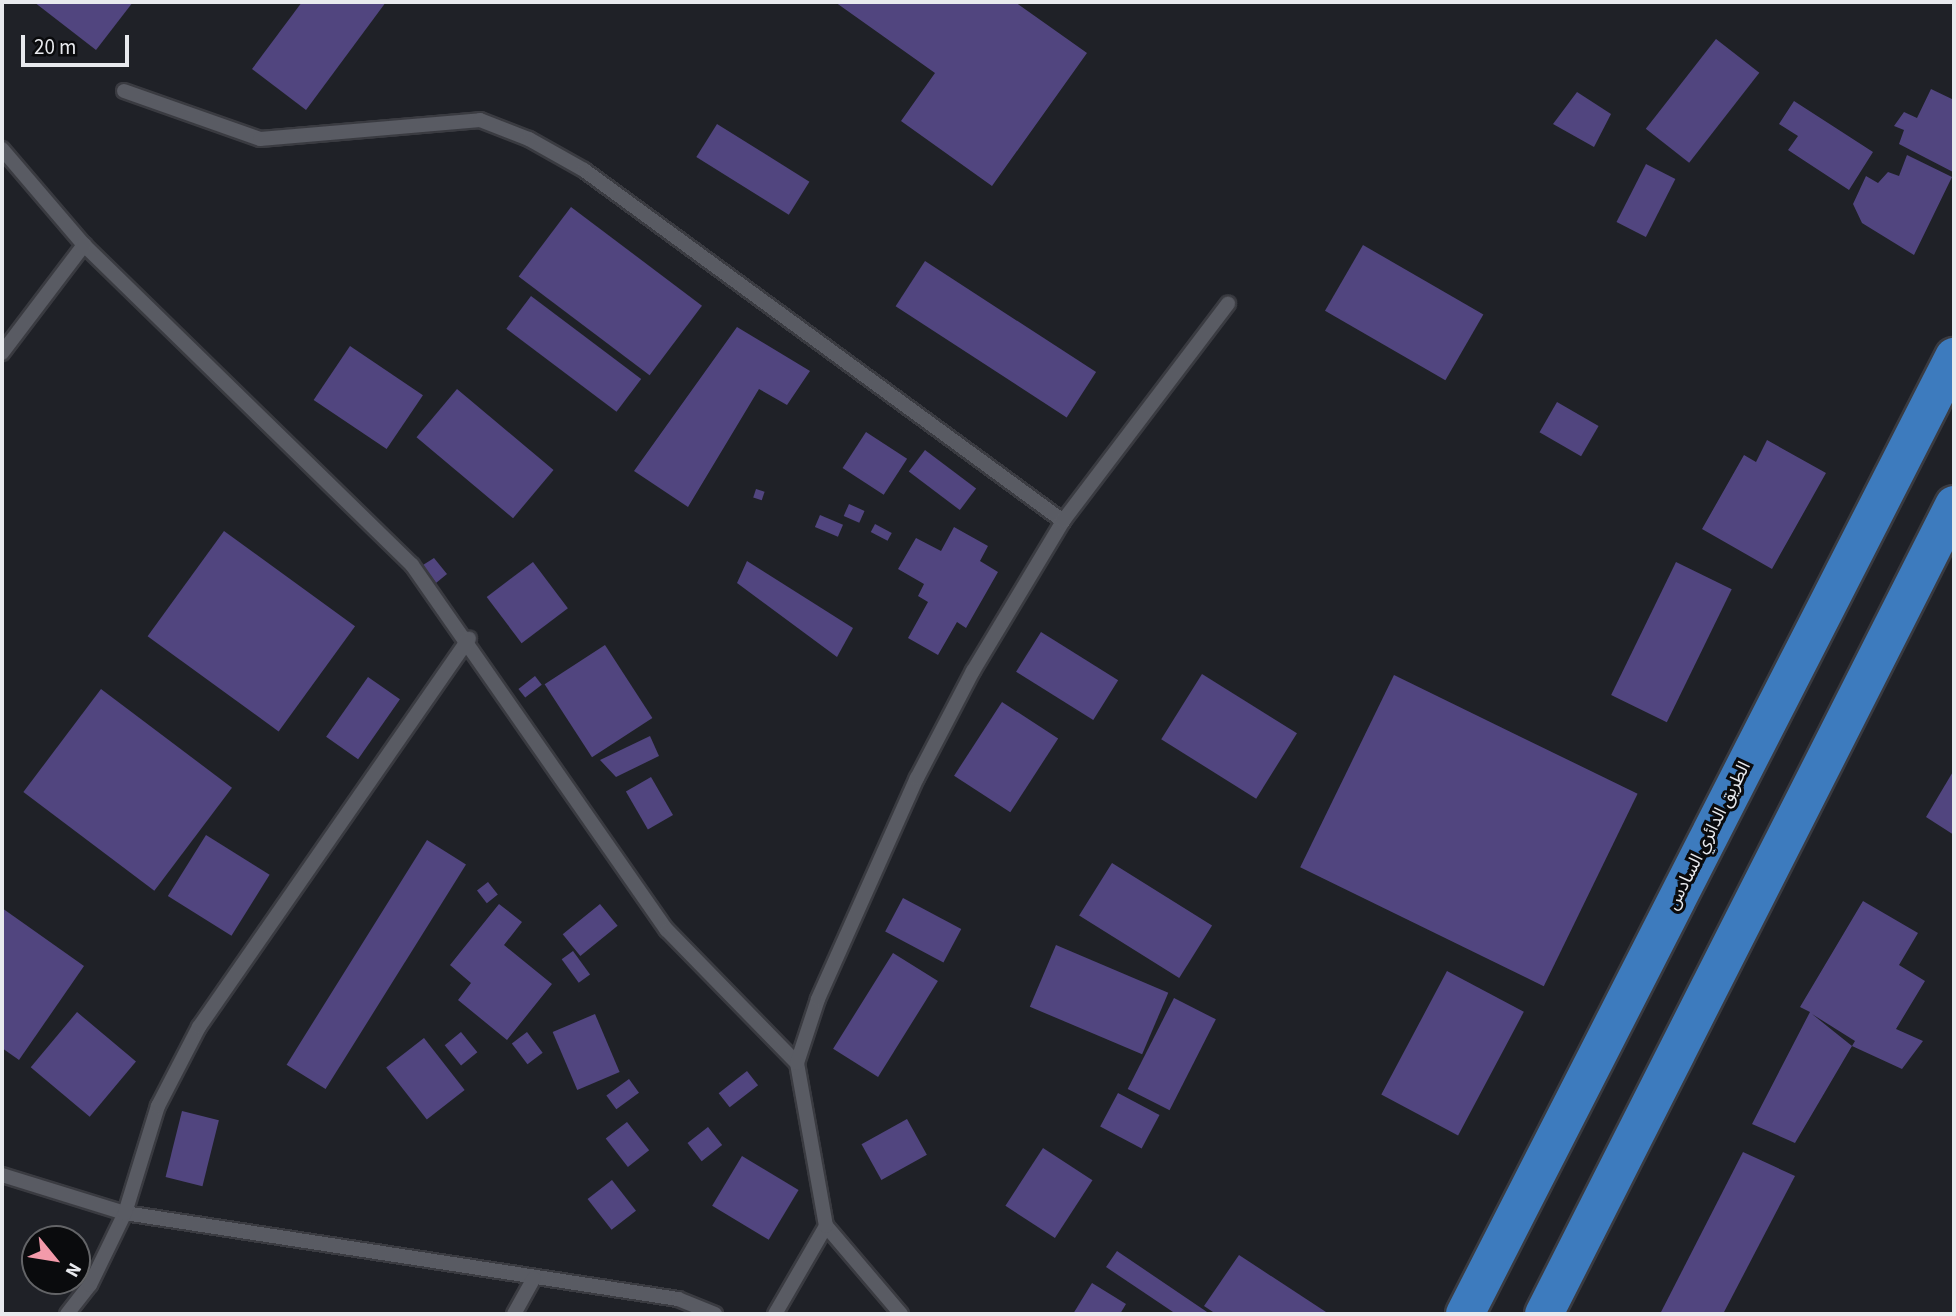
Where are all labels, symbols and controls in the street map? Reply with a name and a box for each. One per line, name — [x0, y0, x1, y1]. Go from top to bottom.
scale bar — [24, 21, 133, 65]
text: 20 m — [34, 32, 76, 62]
street label: الطريق الدائري السادس — [1662, 758, 1756, 914]
north arrow — [21, 1225, 91, 1295]
text: N — [58, 1258, 88, 1282]

